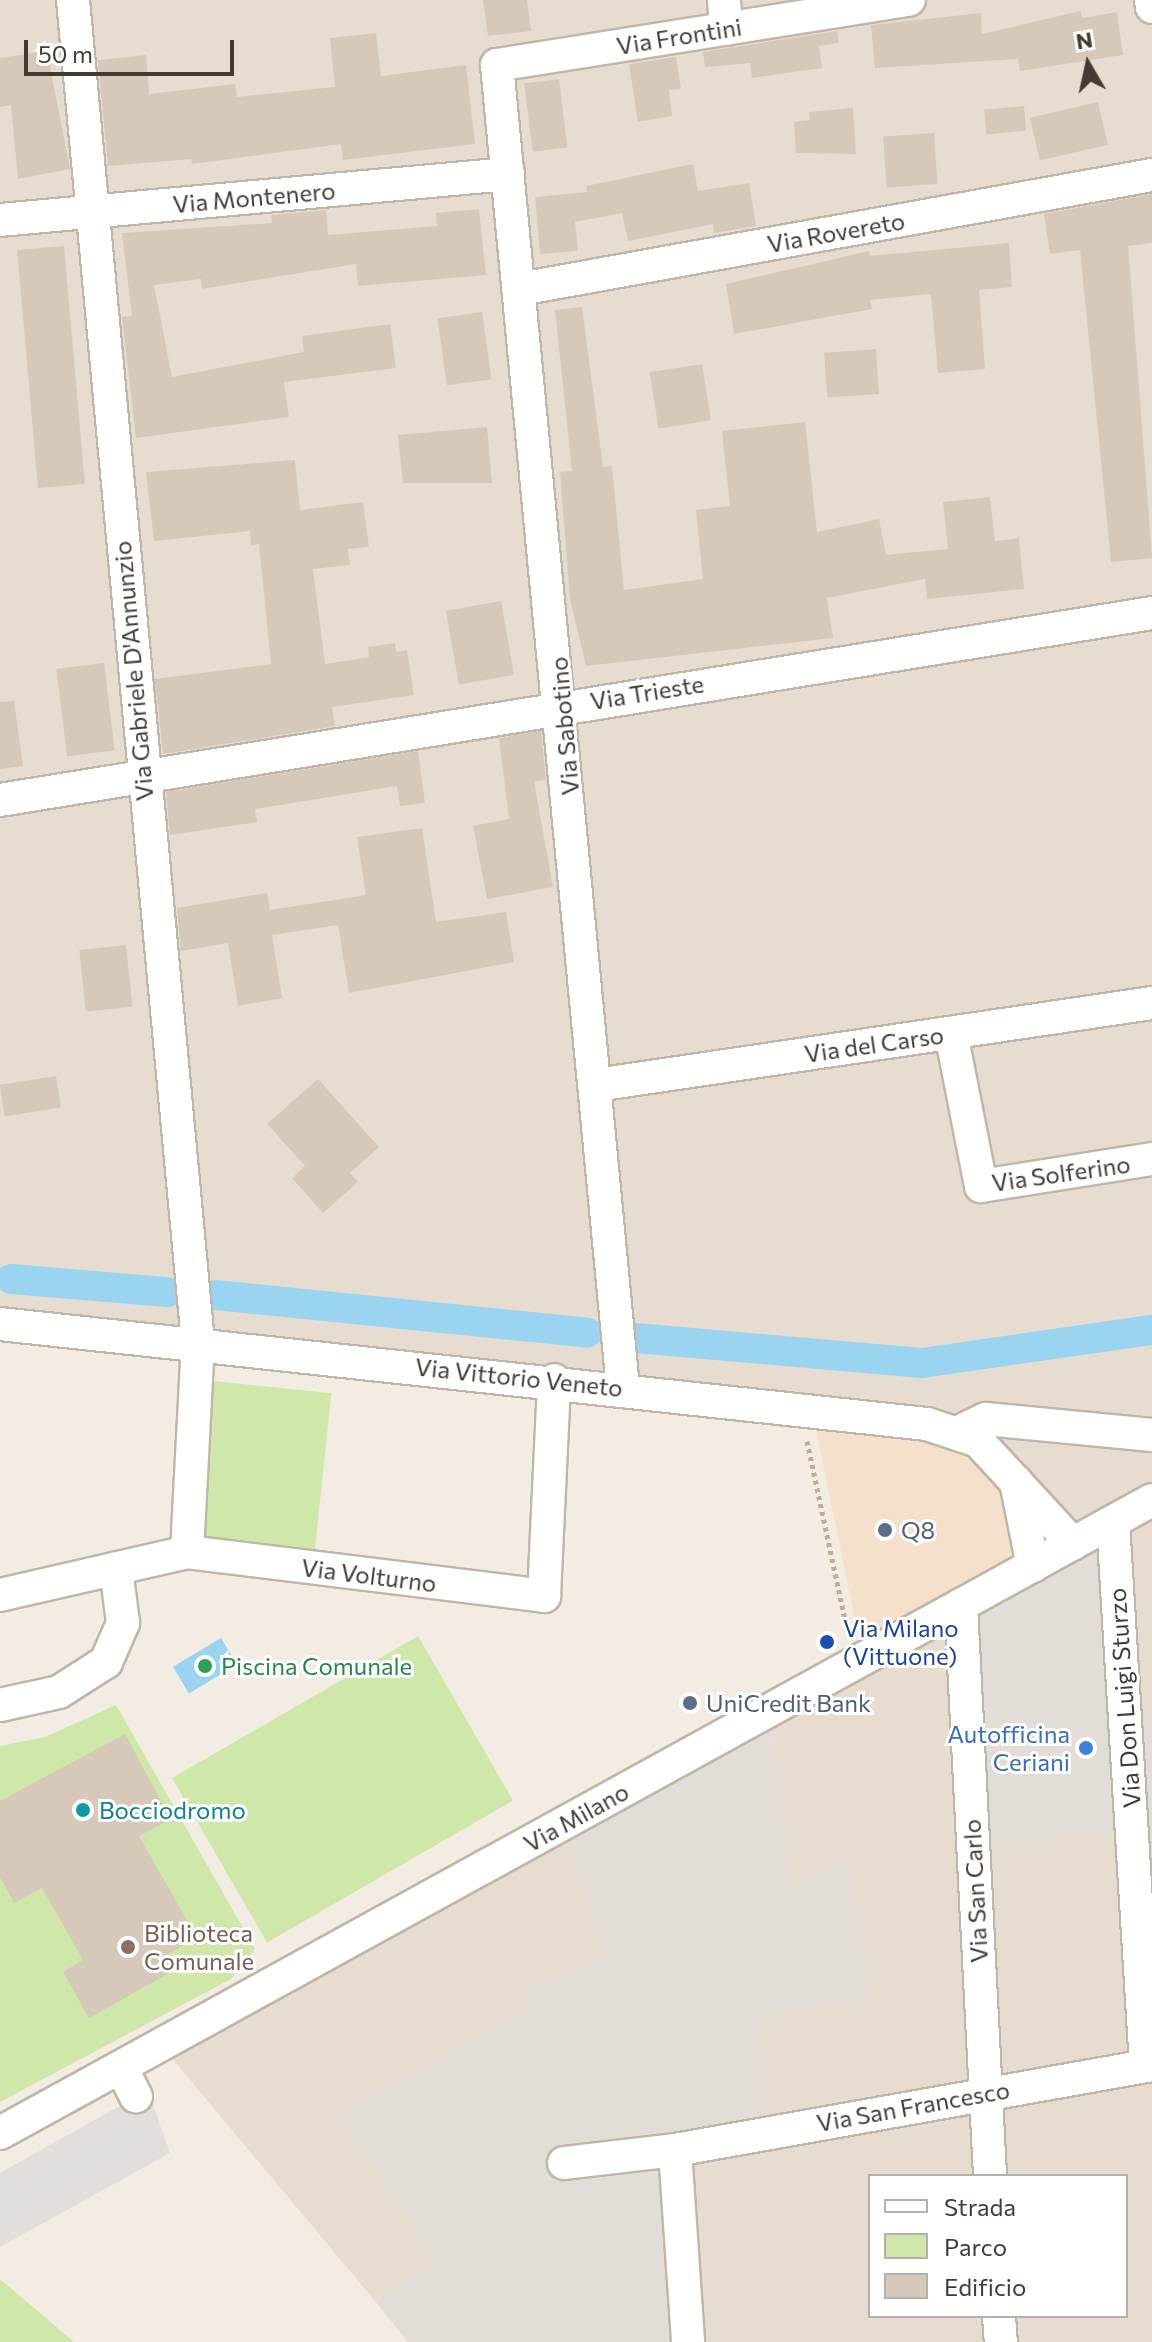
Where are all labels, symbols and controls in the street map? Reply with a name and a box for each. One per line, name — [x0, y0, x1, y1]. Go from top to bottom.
street label: Via Frontini — [614, 12, 744, 60]
scale bar — [28, 24, 238, 74]
north arrow — [1048, 24, 1128, 104]
text: N — [1074, 25, 1094, 54]
text: 50 m — [38, 39, 93, 68]
street label: Via Montenero — [172, 176, 336, 218]
street label: Via Rovereto — [765, 206, 907, 258]
street label: Via Gabriele D'Annunzio — [107, 540, 159, 802]
street label: Via Sabotino — [544, 656, 584, 796]
street label: Via Trieste — [588, 669, 706, 715]
street label: Via del Carso — [802, 1020, 946, 1068]
street label: Via Solferino — [990, 1149, 1132, 1197]
street label: Via Vittorio Veneto — [414, 1352, 624, 1402]
place label: Q8 — [901, 1516, 935, 1544]
marker: Q8 — [876, 1521, 894, 1539]
street label: Via Volturno — [300, 1552, 438, 1598]
street label: Via Don Luigi Sturzo — [1102, 1587, 1146, 1809]
place label: Via Milano (Vittuone) — [843, 1614, 959, 1670]
marker: Via Milano (Vittuone) — [818, 1633, 836, 1651]
place label: Piscina Comunale — [221, 1652, 412, 1680]
marker: Piscina Comunale — [196, 1657, 214, 1675]
place label: UniCredit Bank — [706, 1689, 871, 1717]
marker: UniCredit Bank — [681, 1694, 699, 1712]
place label: Autofficina Ceriani — [948, 1720, 1070, 1776]
marker: Autofficina Ceriani — [1077, 1739, 1095, 1757]
street label: Via Milano — [518, 1776, 634, 1858]
place label: Bocciodromo — [99, 1796, 246, 1824]
marker: Bocciodromo — [74, 1801, 92, 1819]
street label: Via San Carlo — [957, 1818, 993, 1964]
place label: Biblioteca Comunale — [144, 1919, 254, 1975]
marker: Biblioteca Comunale — [119, 1938, 137, 1956]
street label: Via San Francesco — [814, 2075, 1012, 2137]
legend — [868, 2174, 1128, 2318]
text: Strada — [944, 2192, 1016, 2221]
text: Parco — [944, 2232, 1007, 2261]
text: Edificio — [944, 2272, 1026, 2301]

